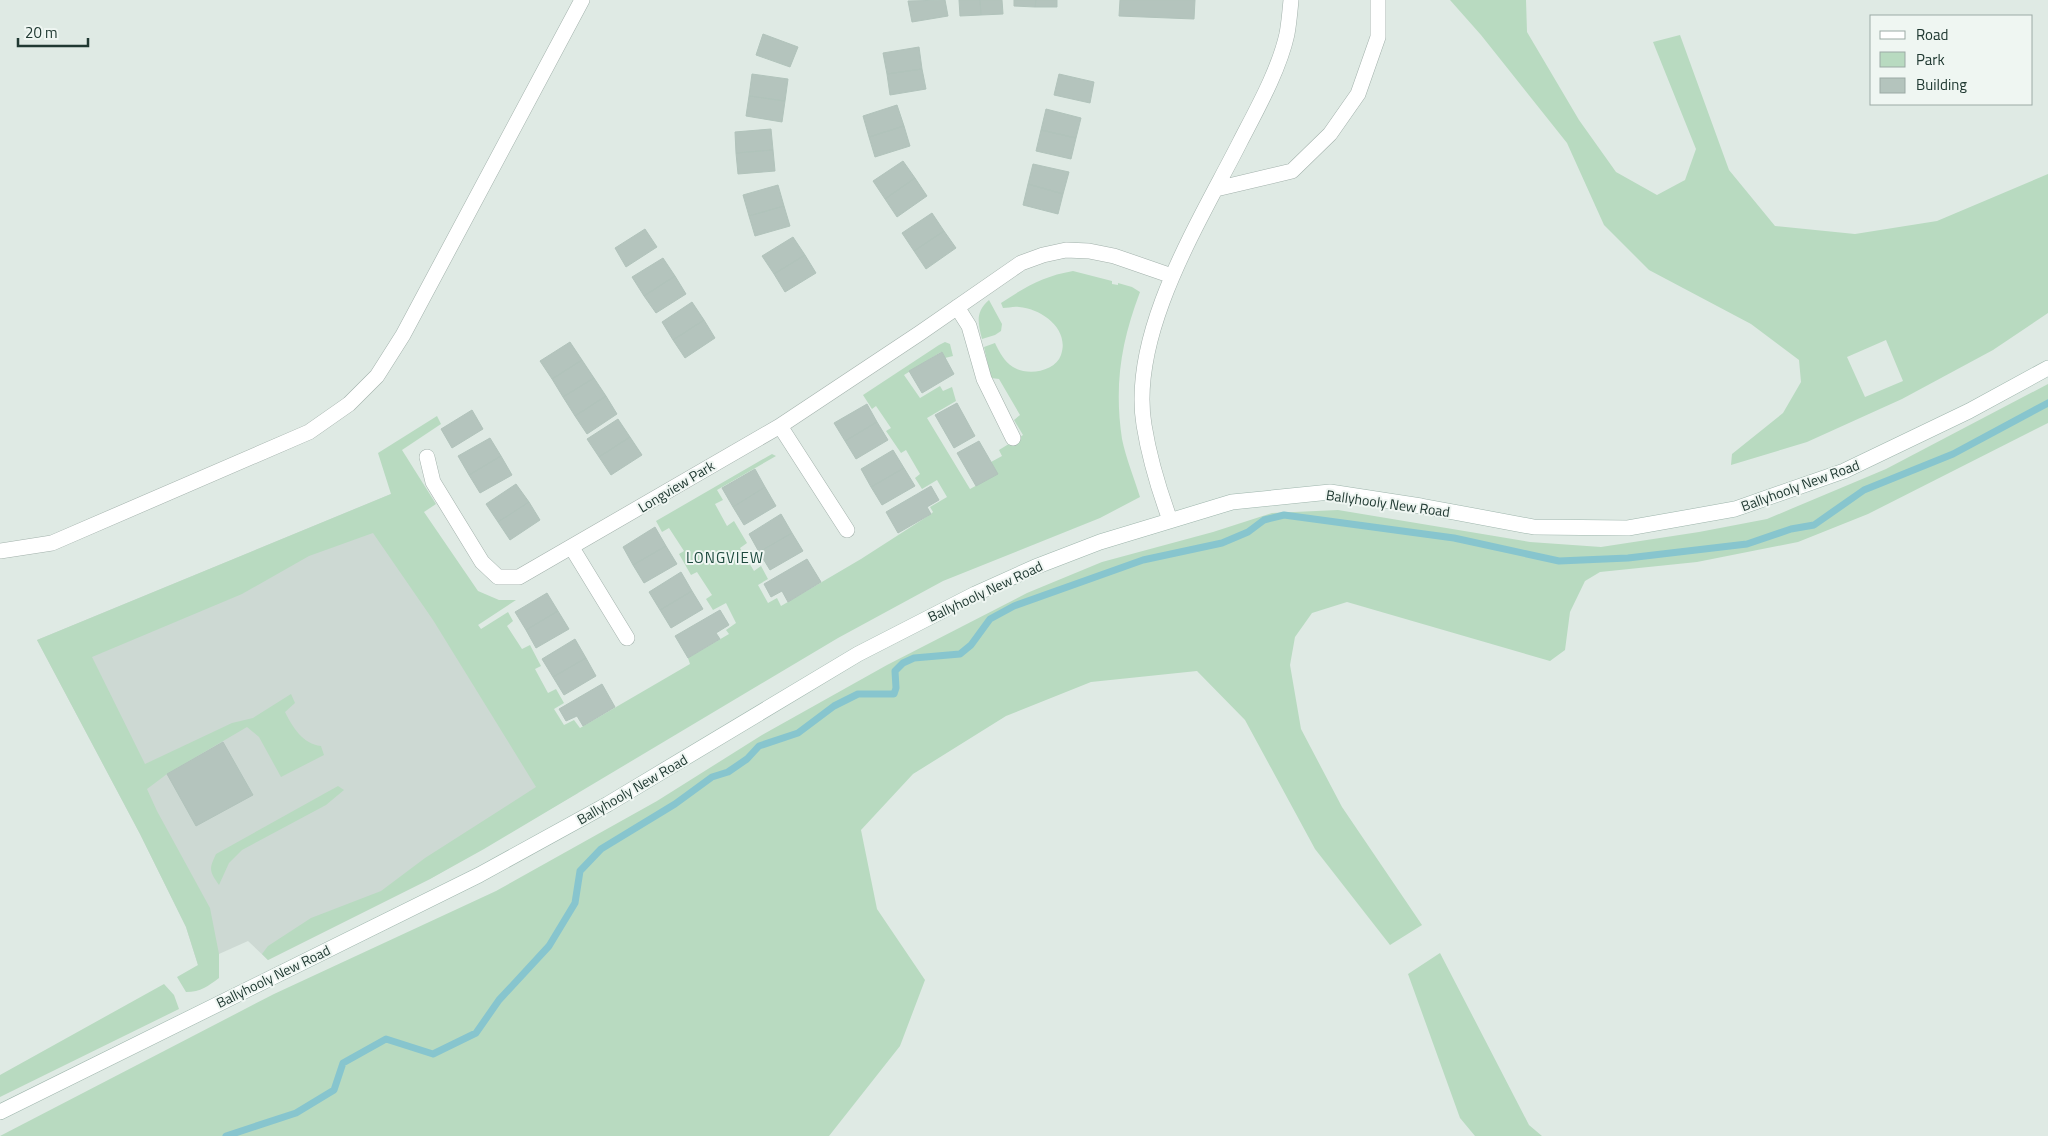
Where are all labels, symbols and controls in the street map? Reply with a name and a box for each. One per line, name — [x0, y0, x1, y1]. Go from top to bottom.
scale bar — [18, 15, 88, 47]
legend — [1870, 15, 2033, 105]
text: 20 m — [25, 21, 58, 44]
text: Road — [1916, 23, 1948, 46]
text: Park — [1916, 48, 1945, 71]
text: Building — [1916, 73, 1967, 96]
street label: Ballyhooly New Road — [1738, 454, 1862, 516]
street label: Longview Park — [634, 455, 719, 517]
street label: Ballyhooly New Road — [1325, 484, 1451, 522]
district label: LONGVIEW — [686, 546, 764, 569]
street label: Ballyhooly New Road — [924, 555, 1046, 627]
street label: Ballyhooly New Road — [573, 749, 691, 829]
street label: Ballyhooly New Road — [212, 939, 334, 1013]

